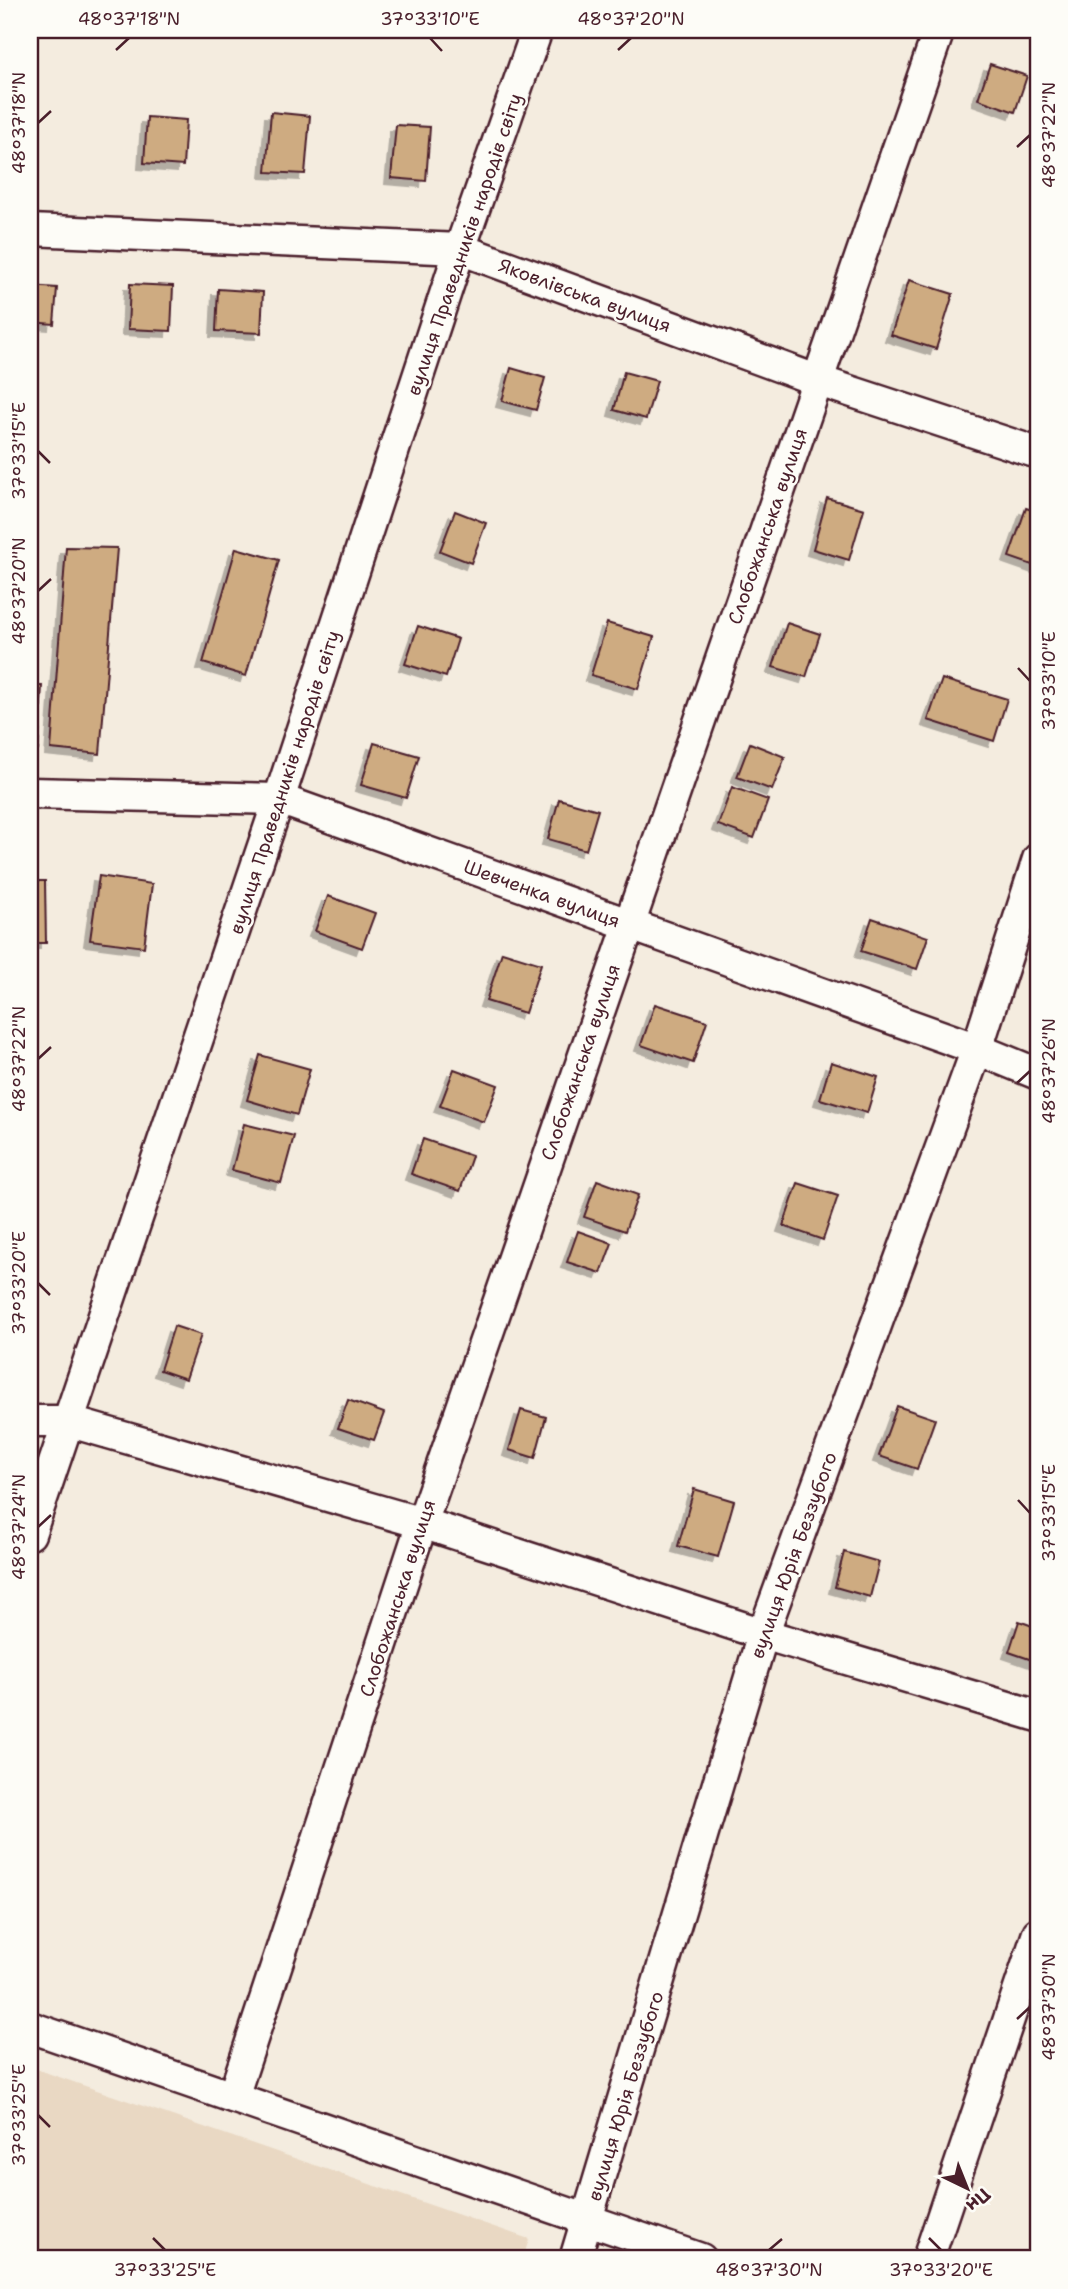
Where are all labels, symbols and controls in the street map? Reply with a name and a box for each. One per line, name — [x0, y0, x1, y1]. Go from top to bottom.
text: 48°37'18"N — [78, 7, 180, 31]
text: 37°33'10"E — [380, 7, 480, 31]
text: 48°37'20"N — [577, 7, 685, 31]
text: 48°37'18"N — [7, 72, 31, 174]
text: 48°37'22"N — [1037, 82, 1061, 188]
street label: вулиця Праведників народів світу — [401, 90, 528, 399]
street label: Яковлівська вулиця — [495, 253, 674, 338]
text: 37°33'15"E — [7, 402, 31, 500]
street label: Слобожанська вулиця — [722, 425, 813, 628]
text: 48°37'20"N — [7, 537, 31, 645]
street label: вулиця Праведників народів світу — [223, 627, 346, 937]
text: 37°33'10"E — [1037, 631, 1061, 731]
street label: Шевченка вулиця — [460, 854, 624, 933]
street label: Слобожанська вулиця — [535, 961, 626, 1164]
text: 48°37'22"N — [7, 1006, 31, 1112]
text: 48°37'26"N — [1037, 1018, 1061, 1124]
text: 37°33'20"E — [7, 1231, 31, 1335]
street label: вулиця Юрія Беззубого — [744, 1448, 843, 1662]
text: 37°33'15"E — [1037, 1464, 1061, 1562]
text: 48°37'24"N — [7, 1474, 31, 1580]
street label: Слобожанська вулиця — [354, 1496, 441, 1700]
text: 48°37'30"N — [1037, 1953, 1061, 2061]
street label: вулиця Юрія Беззубого — [582, 1988, 669, 2204]
text: 37°33'25"E — [7, 2064, 31, 2166]
north arrow — [932, 2152, 1002, 2222]
text: Пн — [961, 2182, 996, 2218]
text: 37°33'25"E — [114, 2258, 216, 2282]
text: 48°37'30"N — [715, 2258, 823, 2282]
text: 37°33'20"E — [889, 2258, 993, 2282]

